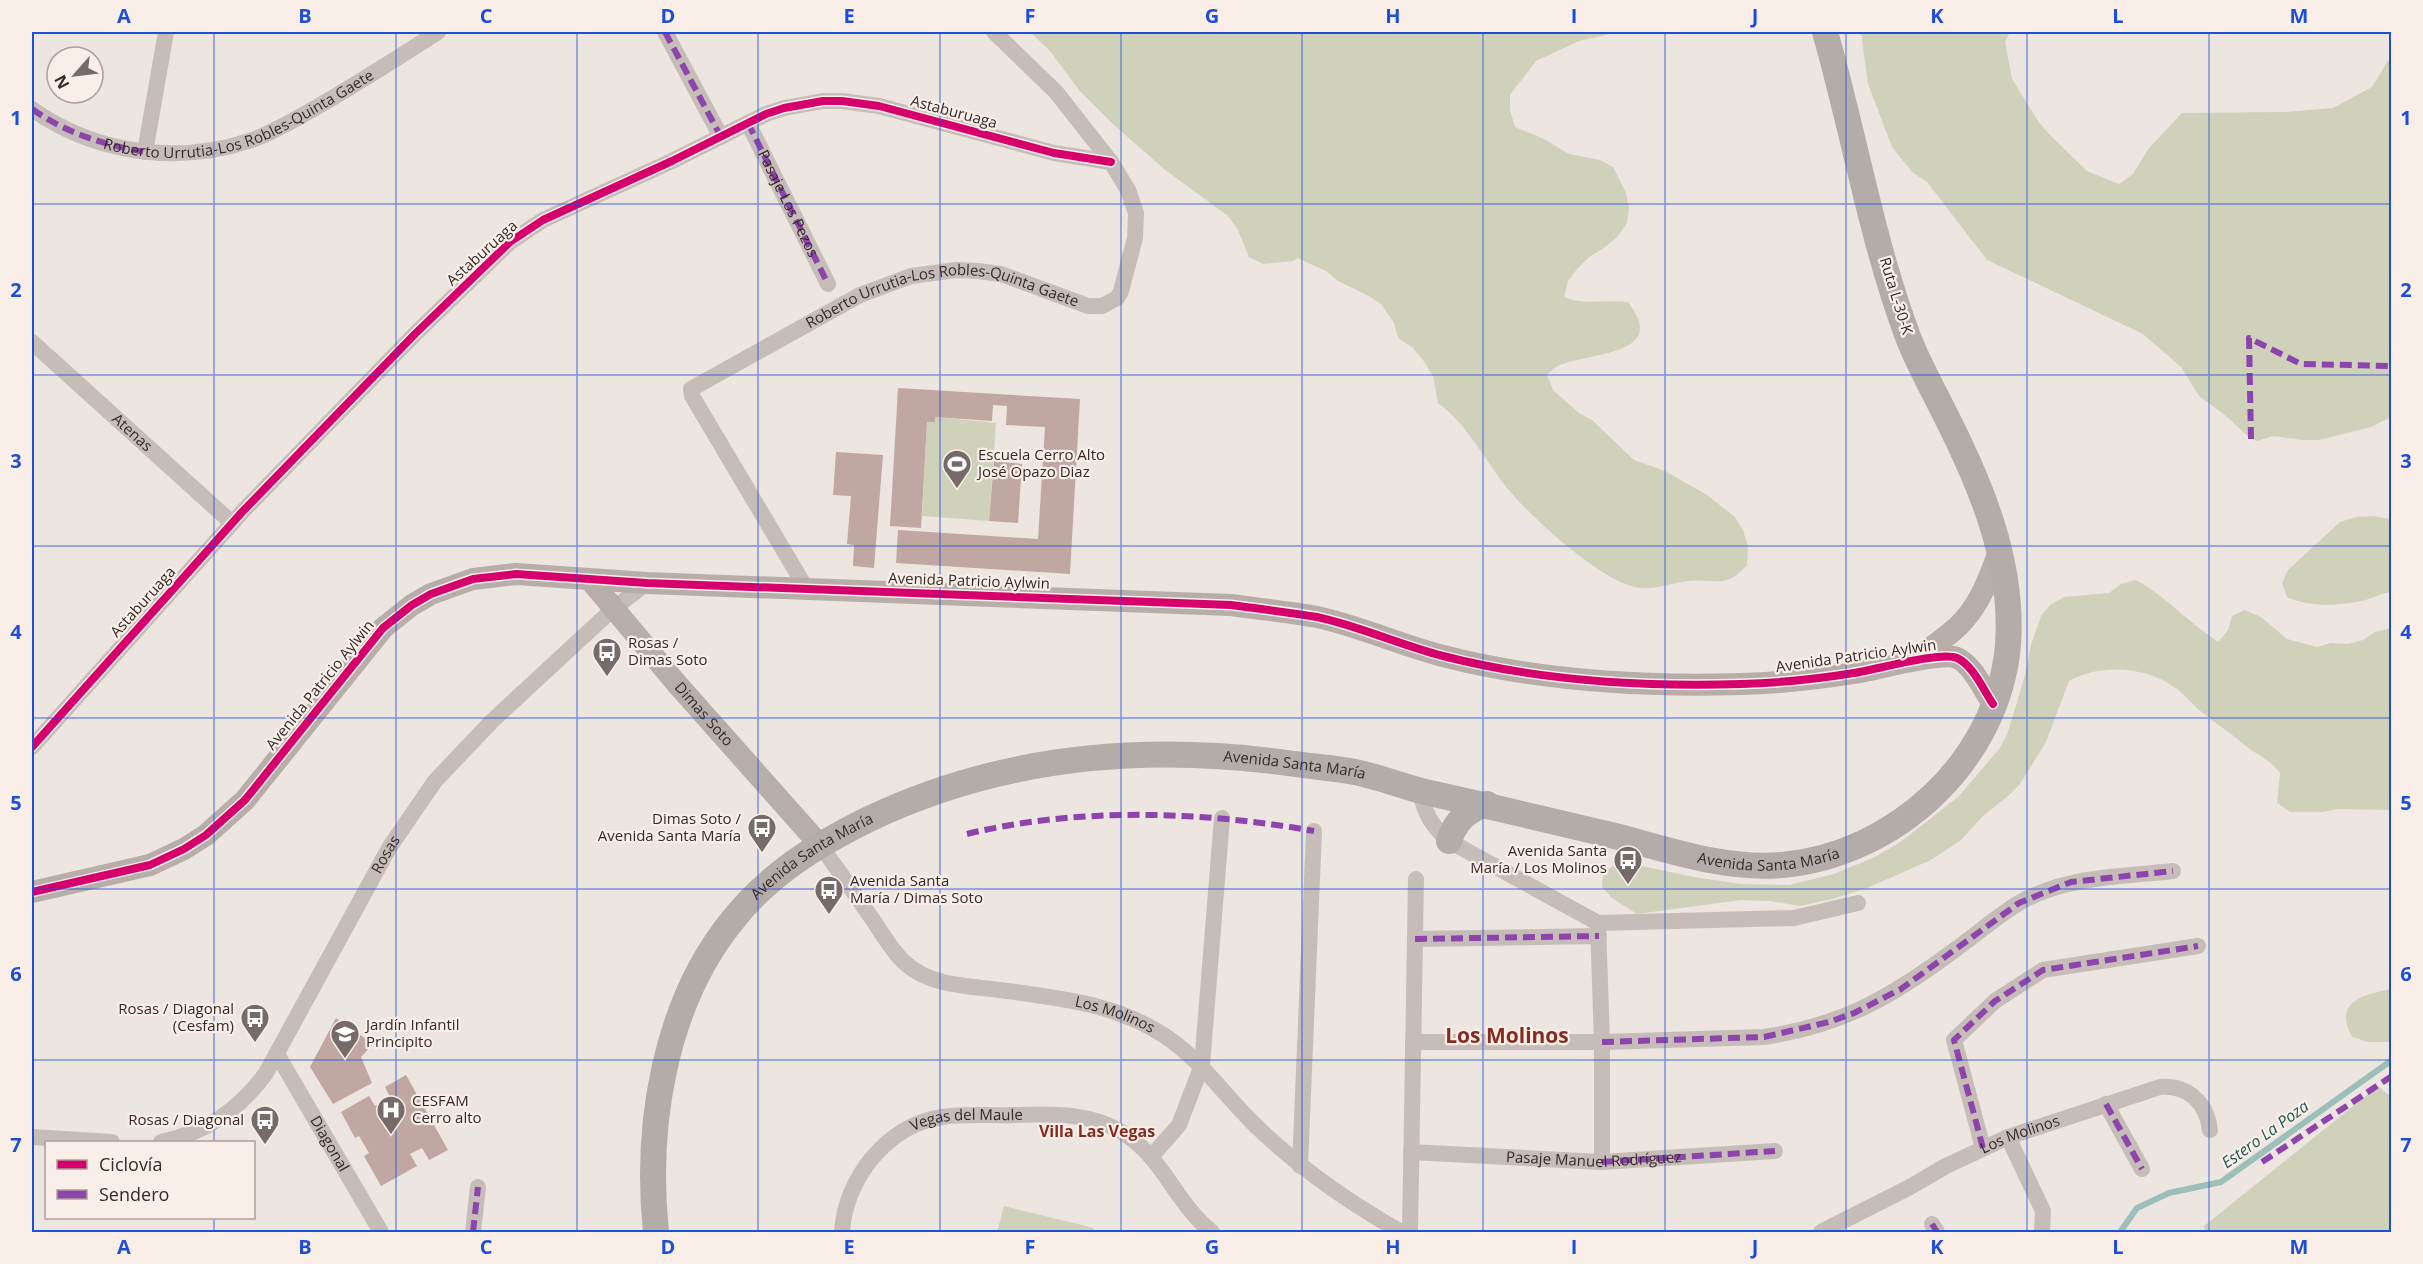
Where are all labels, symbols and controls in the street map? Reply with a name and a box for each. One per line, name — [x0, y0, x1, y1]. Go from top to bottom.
text: A — [117, 2, 131, 29]
text: B — [298, 2, 312, 29]
text: C — [480, 2, 493, 29]
text: D — [661, 2, 675, 29]
text: E — [843, 2, 855, 29]
text: F — [1025, 2, 1035, 29]
text: G — [1205, 2, 1219, 29]
text: H — [1385, 2, 1401, 29]
text: I — [1571, 2, 1577, 29]
text: J — [1750, 2, 1758, 29]
text: K — [1930, 2, 1944, 29]
text: L — [2112, 2, 2124, 29]
text: M — [2290, 2, 2308, 29]
north arrow — [45, 45, 105, 105]
street label: Roberto Urrutia-Los Robles-Quinta Gaete — [102, 65, 377, 162]
text: N — [49, 71, 75, 93]
street label: Astaburuaga — [909, 90, 1000, 132]
text: 1 — [10, 104, 22, 131]
text: 1 — [2400, 104, 2412, 131]
street label: Pasaje Los Pezos — [754, 146, 824, 260]
street label: Astaburuaga — [442, 215, 521, 289]
street label: Ruta L-30-K — [1876, 255, 1918, 338]
street label: Roberto Urrutia-Los Robles-Quinta Gaete — [802, 259, 1082, 332]
text: 2 — [10, 276, 22, 303]
text: 2 — [2400, 276, 2412, 303]
street label: Atenas — [108, 408, 157, 455]
place label: Escuela Cerro Alto José Opazo Diaz — [976, 444, 1105, 481]
text: 3 — [10, 447, 22, 474]
text: 3 — [2400, 447, 2412, 474]
sports icon: Escuela Cerro Alto José Opazo Diaz — [941, 448, 973, 490]
street label: Astaburuaga — [105, 562, 179, 641]
street label: Avenida Patricio Aylwin — [888, 567, 1050, 593]
street label: Avenida Patricio Aylwin — [261, 615, 378, 754]
text: 4 — [10, 618, 22, 645]
text: 4 — [2400, 618, 2412, 645]
place label: Rosas / Dimas Soto — [628, 632, 708, 669]
street label: Avenida Patricio Aylwin — [1774, 634, 1937, 676]
bus stop icon: Rosas / Dimas Soto — [591, 636, 623, 678]
street label: Dimas Soto — [671, 677, 739, 750]
street label: Avenida Santa María — [1223, 745, 1368, 783]
text: 5 — [10, 789, 22, 816]
text: 5 — [2400, 789, 2412, 816]
place label: Dimas Soto / Avenida Santa María — [598, 808, 741, 845]
street label: Avenida Santa María — [746, 808, 876, 903]
bus stop icon: Dimas Soto / Avenida Santa María — [746, 812, 778, 854]
street label: Rosas — [366, 831, 404, 877]
place label: Avenida Santa María / Los Molinos — [1470, 840, 1607, 877]
street label: Avenida Santa María — [1696, 842, 1842, 875]
bus stop icon: Avenida Santa María / Los Molinos — [1612, 844, 1644, 886]
place label: Avenida Santa María / Dimas Soto — [850, 870, 983, 907]
bus stop icon: Avenida Santa María / Dimas Soto — [813, 874, 845, 916]
text: 6 — [10, 960, 22, 987]
text: 6 — [2400, 960, 2412, 987]
street label: Los Molinos — [1073, 991, 1159, 1037]
place label: Rosas / Diagonal (Cesfam) — [118, 998, 234, 1035]
bus stop icon: Rosas / Diagonal (Cesfam) — [239, 1002, 271, 1044]
place label: Jardín Infantil Principito — [364, 1014, 459, 1051]
school or university icon: Jardín Infantil Principito — [329, 1018, 361, 1060]
district label: Los Molinos — [1445, 1021, 1569, 1049]
place label: CESFAM Cerro alto — [412, 1090, 482, 1127]
hospital icon: CESFAM Cerro alto — [375, 1094, 407, 1136]
water label: Estero La Poza — [2217, 1095, 2313, 1173]
bus stop icon: Rosas / Diagonal — [249, 1104, 281, 1146]
street label: Vegas del Maule — [906, 1104, 1023, 1135]
place label: Rosas / Diagonal — [128, 1109, 244, 1129]
street label: Los Molinos — [1977, 1110, 2062, 1158]
street label: Diagonal — [306, 1112, 354, 1175]
district label: Villa Las Vegas — [1039, 1120, 1155, 1142]
text: 7 — [10, 1131, 22, 1158]
text: 7 — [2400, 1131, 2412, 1158]
legend — [45, 1141, 255, 1219]
street label: Pasaje Manuel Rodríguez — [1506, 1146, 1682, 1171]
text: Ciclovía — [99, 1152, 162, 1176]
text: Sendero — [99, 1182, 169, 1206]
text: A — [117, 1233, 131, 1260]
text: B — [298, 1233, 312, 1260]
text: C — [480, 1233, 493, 1260]
text: D — [661, 1233, 675, 1260]
text: E — [843, 1233, 855, 1260]
text: F — [1025, 1233, 1035, 1260]
text: G — [1205, 1233, 1219, 1260]
text: H — [1385, 1233, 1401, 1260]
text: I — [1571, 1233, 1577, 1260]
text: J — [1750, 1233, 1758, 1260]
text: K — [1930, 1233, 1944, 1260]
text: L — [2112, 1233, 2124, 1260]
text: M — [2290, 1233, 2308, 1260]

